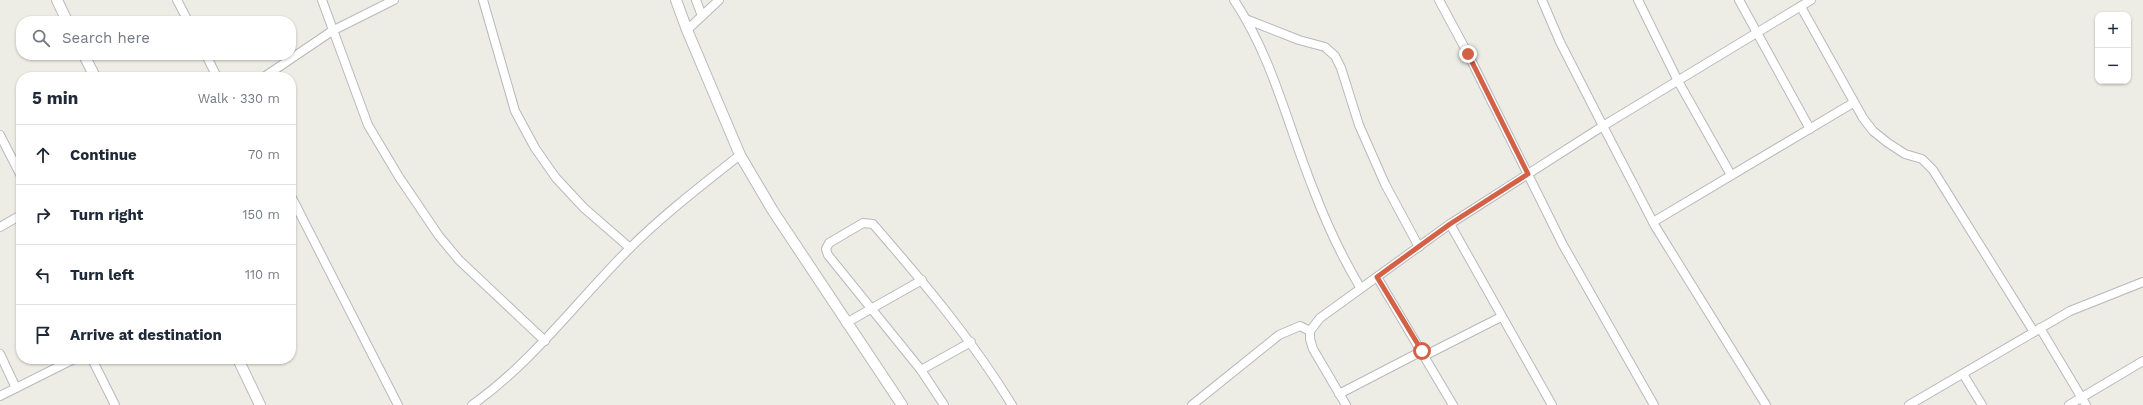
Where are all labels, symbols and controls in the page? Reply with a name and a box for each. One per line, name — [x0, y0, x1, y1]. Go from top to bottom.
map controls — [2095, 12, 2131, 84]
button: + — [2095, 12, 2131, 48]
search box — [16, 16, 296, 60]
icon: search — [30, 27, 52, 49]
text: Search here — [62, 29, 150, 47]
route end — [1459, 45, 1477, 63]
button: − — [2095, 48, 2131, 84]
text: 5 min — [32, 88, 78, 108]
text: Walk · 330 m — [198, 91, 280, 106]
icon: ahead — [32, 144, 54, 166]
text: Continue — [70, 146, 137, 164]
text: 70 m — [248, 147, 280, 162]
icon: right — [32, 204, 54, 226]
text: Turn right — [70, 206, 143, 224]
text: 150 m — [242, 207, 280, 222]
icon: left — [32, 264, 54, 286]
text: Turn left — [70, 266, 134, 284]
text: 110 m — [245, 267, 280, 282]
icon: arrive — [32, 324, 54, 346]
text: Arrive at destination — [70, 326, 222, 344]
route start — [1413, 342, 1431, 360]

